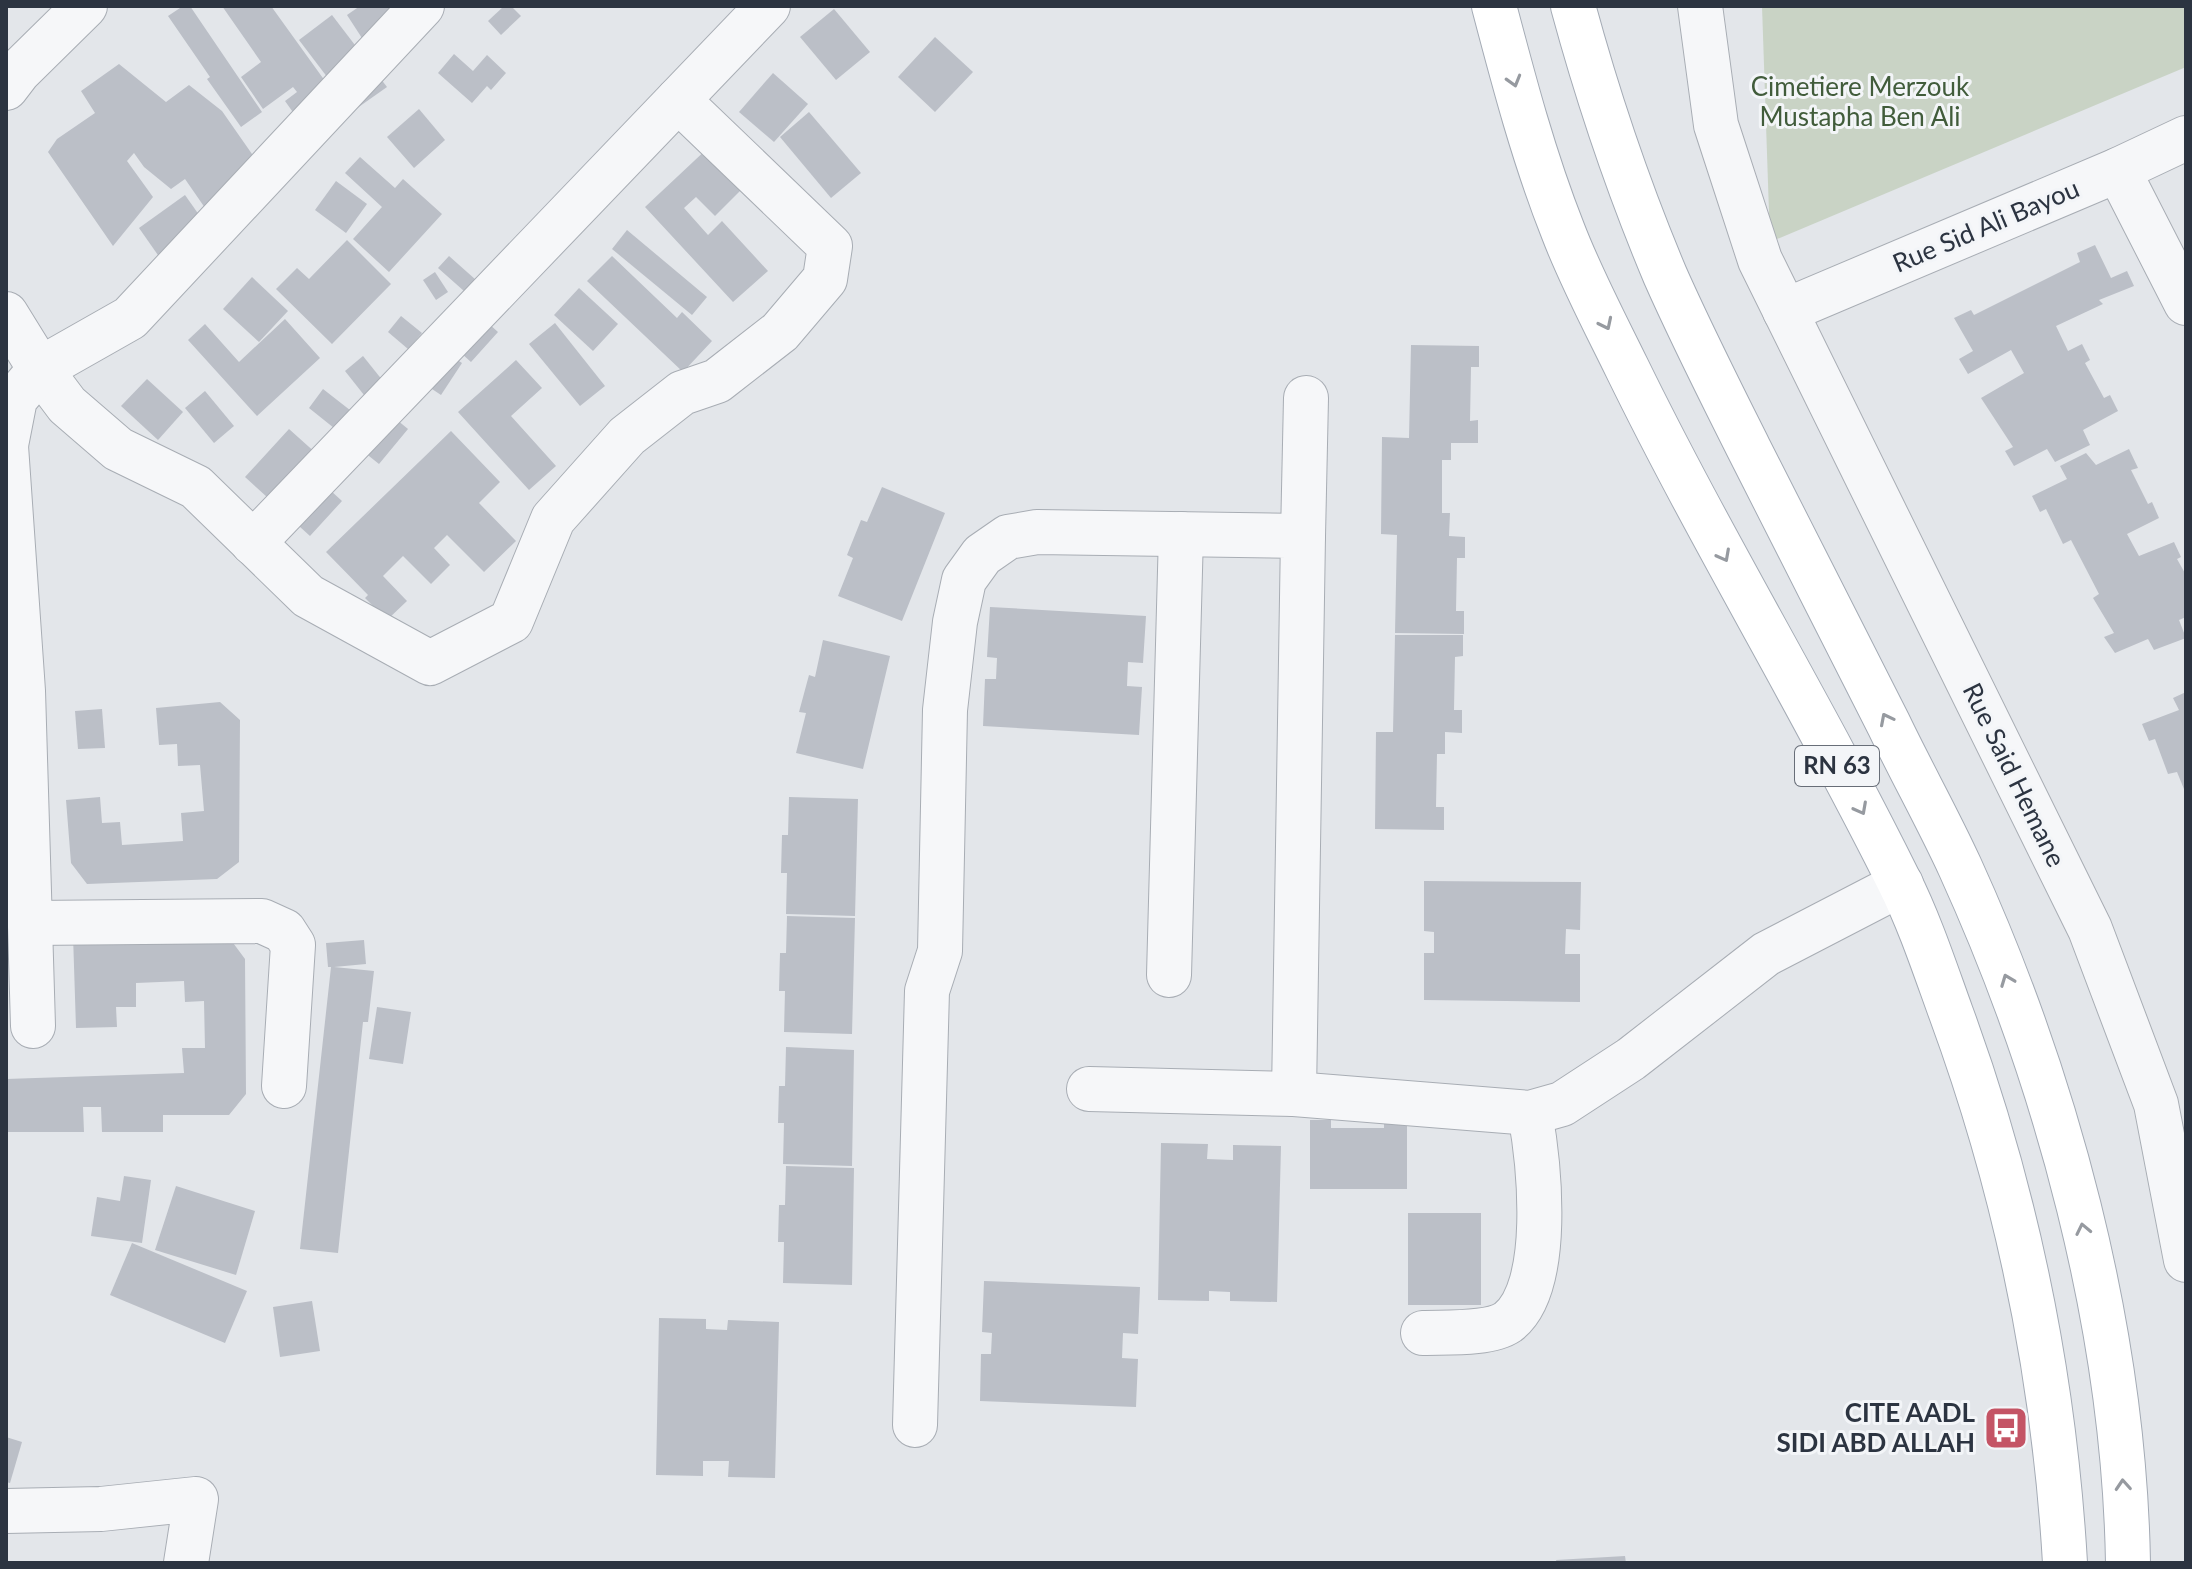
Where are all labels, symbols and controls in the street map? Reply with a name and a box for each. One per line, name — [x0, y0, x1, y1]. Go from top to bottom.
park label: Cimetiere Merzouk Mustapha Ben Ali — [1751, 70, 1970, 132]
one-way arrow — [1505, 74, 1521, 88]
street label: Rue Sid Ali Bayou — [1888, 171, 2084, 279]
one-way arrow — [1596, 316, 1612, 331]
one-way arrow — [1715, 547, 1730, 562]
street label: Rue Said Hemane — [1957, 677, 2073, 872]
one-way arrow — [1880, 713, 1895, 728]
road number: RN 63 — [1795, 746, 1879, 786]
one-way arrow — [1851, 801, 1866, 816]
one-way arrow — [2000, 974, 2017, 988]
one-way arrow — [2075, 1222, 2092, 1236]
place label: CITE AADL SIDI ABD ALLAH — [1777, 1396, 1975, 1458]
bus stop icon: CITE AADL SIDI ABD ALLAH — [1982, 1404, 2030, 1452]
one-way arrow — [2115, 1478, 2132, 1491]

